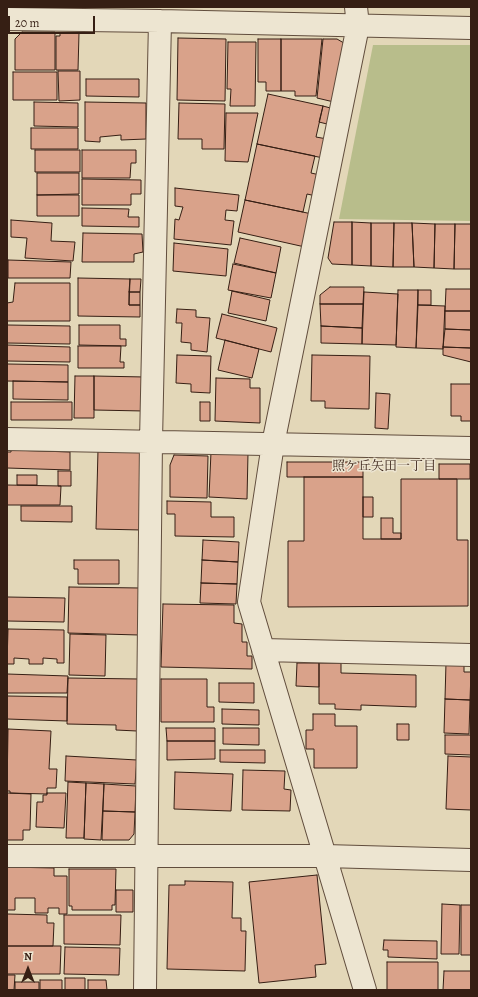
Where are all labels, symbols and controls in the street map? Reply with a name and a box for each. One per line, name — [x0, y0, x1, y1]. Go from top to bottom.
scale bar — [10, 8, 97, 34]
text: 20 m — [15, 15, 39, 31]
district label: 照ケ丘矢田一丁目 — [332, 459, 436, 475]
north arrow — [8, 949, 48, 989]
text: N — [24, 949, 32, 964]

